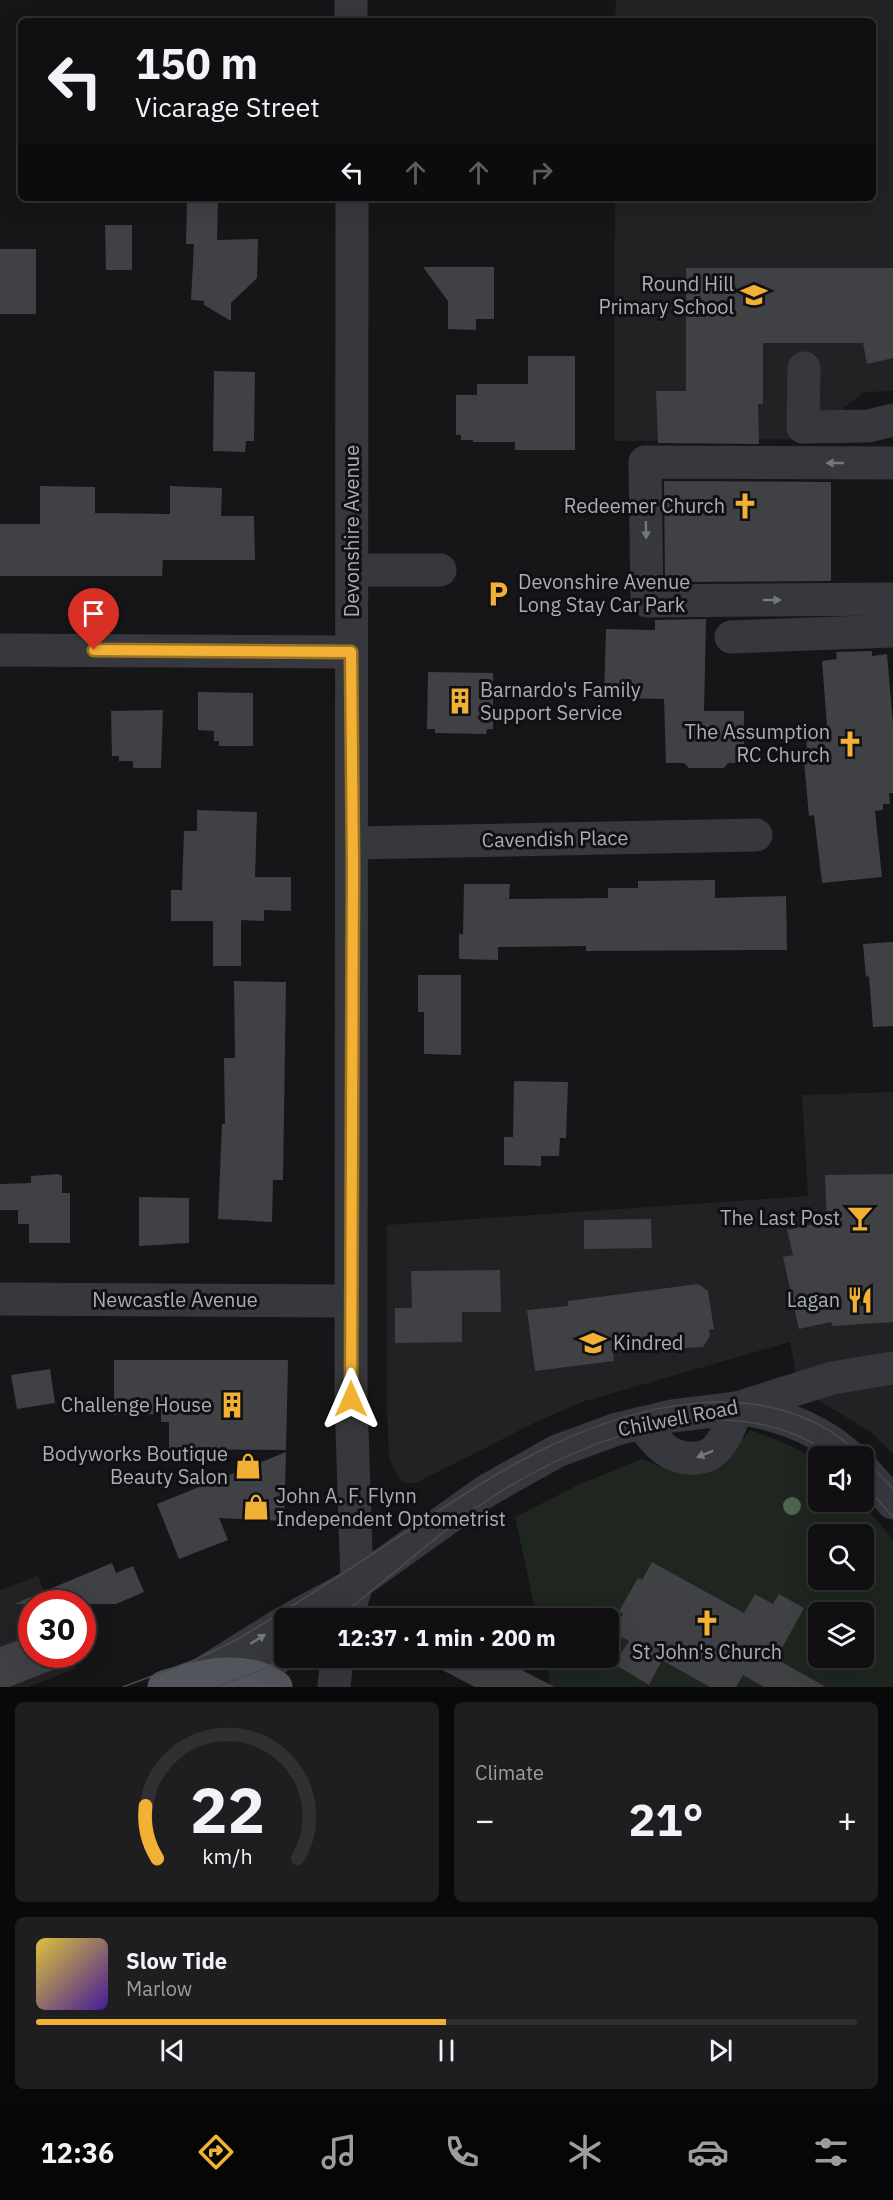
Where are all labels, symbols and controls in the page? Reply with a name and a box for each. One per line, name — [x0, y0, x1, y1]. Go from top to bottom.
text: 150 m — [135, 36, 258, 91]
icon: left — [36, 42, 114, 120]
text: Vicarage Street — [135, 89, 320, 124]
icon: left — [336, 156, 369, 189]
icon: ahead — [399, 156, 432, 189]
icon: ahead — [462, 156, 495, 189]
icon: right — [525, 156, 558, 189]
place label: Round Hill Primary School — [598, 270, 734, 320]
school or university icon: Round Hill Primary School — [739, 280, 769, 310]
street label: Devonshire Avenue — [338, 445, 365, 617]
one-way arrow — [825, 458, 844, 468]
church icon: Redeemer Church — [730, 491, 760, 521]
place label: Redeemer Church — [564, 492, 725, 519]
one-way arrow — [641, 521, 651, 540]
place label: Devonshire Avenue Long Stay Car Park — [518, 568, 690, 618]
parking icon: Devonshire Avenue Long Stay Car Park — [483, 579, 513, 609]
pin — [68, 588, 119, 650]
one-way arrow — [762, 595, 781, 605]
icon: arrive — [77, 597, 110, 630]
place label: Barnardo's Family Support Service — [480, 676, 641, 726]
building icon: Barnardo's Family Support Service — [445, 686, 475, 716]
place label: The Assumption RC Church — [684, 718, 830, 768]
church icon: The Assumption RC Church — [835, 729, 865, 759]
street label: Cavendish Place — [481, 824, 629, 853]
bar icon: The Last Post — [845, 1203, 875, 1233]
place label: The Last Post — [720, 1204, 840, 1231]
restaurant icon: Lagan — [845, 1285, 875, 1315]
street label: Newcastle Avenue — [92, 1286, 258, 1313]
place label: Lagan — [787, 1286, 840, 1313]
school or university icon: Kindred — [578, 1328, 608, 1358]
place label: Kindred — [613, 1329, 683, 1356]
position arrow — [319, 1367, 383, 1431]
building icon: Challenge House — [217, 1390, 247, 1420]
place label: Challenge House — [61, 1391, 212, 1418]
street label: Chilwell Road — [616, 1393, 740, 1442]
place label: Bodyworks Boutique Beauty Salon — [42, 1440, 228, 1490]
map controls — [808, 1446, 874, 1668]
button: sound — [808, 1446, 874, 1512]
one-way arrow — [696, 1449, 714, 1459]
shop icon: Bodyworks Boutique Beauty Salon — [233, 1451, 263, 1481]
place label: John A. F. Flynn Independent Optometrist — [276, 1482, 506, 1532]
shop icon: John A. F. Flynn Independent Optometrist — [241, 1492, 271, 1522]
button: search — [808, 1524, 874, 1590]
speed limit sign: 30 — [18, 1590, 96, 1668]
button: layers — [808, 1602, 874, 1668]
church icon: St John's Church — [692, 1608, 722, 1638]
text: 12:37 · 1 min · 200 m — [337, 1623, 556, 1652]
one-way arrow — [250, 1633, 266, 1644]
place label: St John's Church — [632, 1638, 782, 1665]
text: Climate — [475, 1759, 544, 1786]
text: 22 — [190, 1769, 264, 1850]
text: 21° — [628, 1790, 704, 1848]
text: − — [475, 1798, 495, 1841]
text: + — [837, 1798, 857, 1841]
text: km/h — [202, 1842, 252, 1870]
text: Slow Tide — [126, 1946, 227, 1975]
text: Marlow — [126, 1975, 192, 2002]
icon: previous — [156, 2034, 189, 2067]
icon: pause — [430, 2034, 463, 2067]
icon: next — [704, 2034, 737, 2067]
icon: directions — [195, 2131, 237, 2173]
icon: music — [318, 2131, 360, 2173]
icon: phone — [441, 2131, 483, 2173]
icon: climate — [564, 2131, 606, 2173]
icon: car — [687, 2131, 729, 2173]
icon: filters — [810, 2131, 852, 2173]
text: 12:36 — [41, 2135, 114, 2170]

